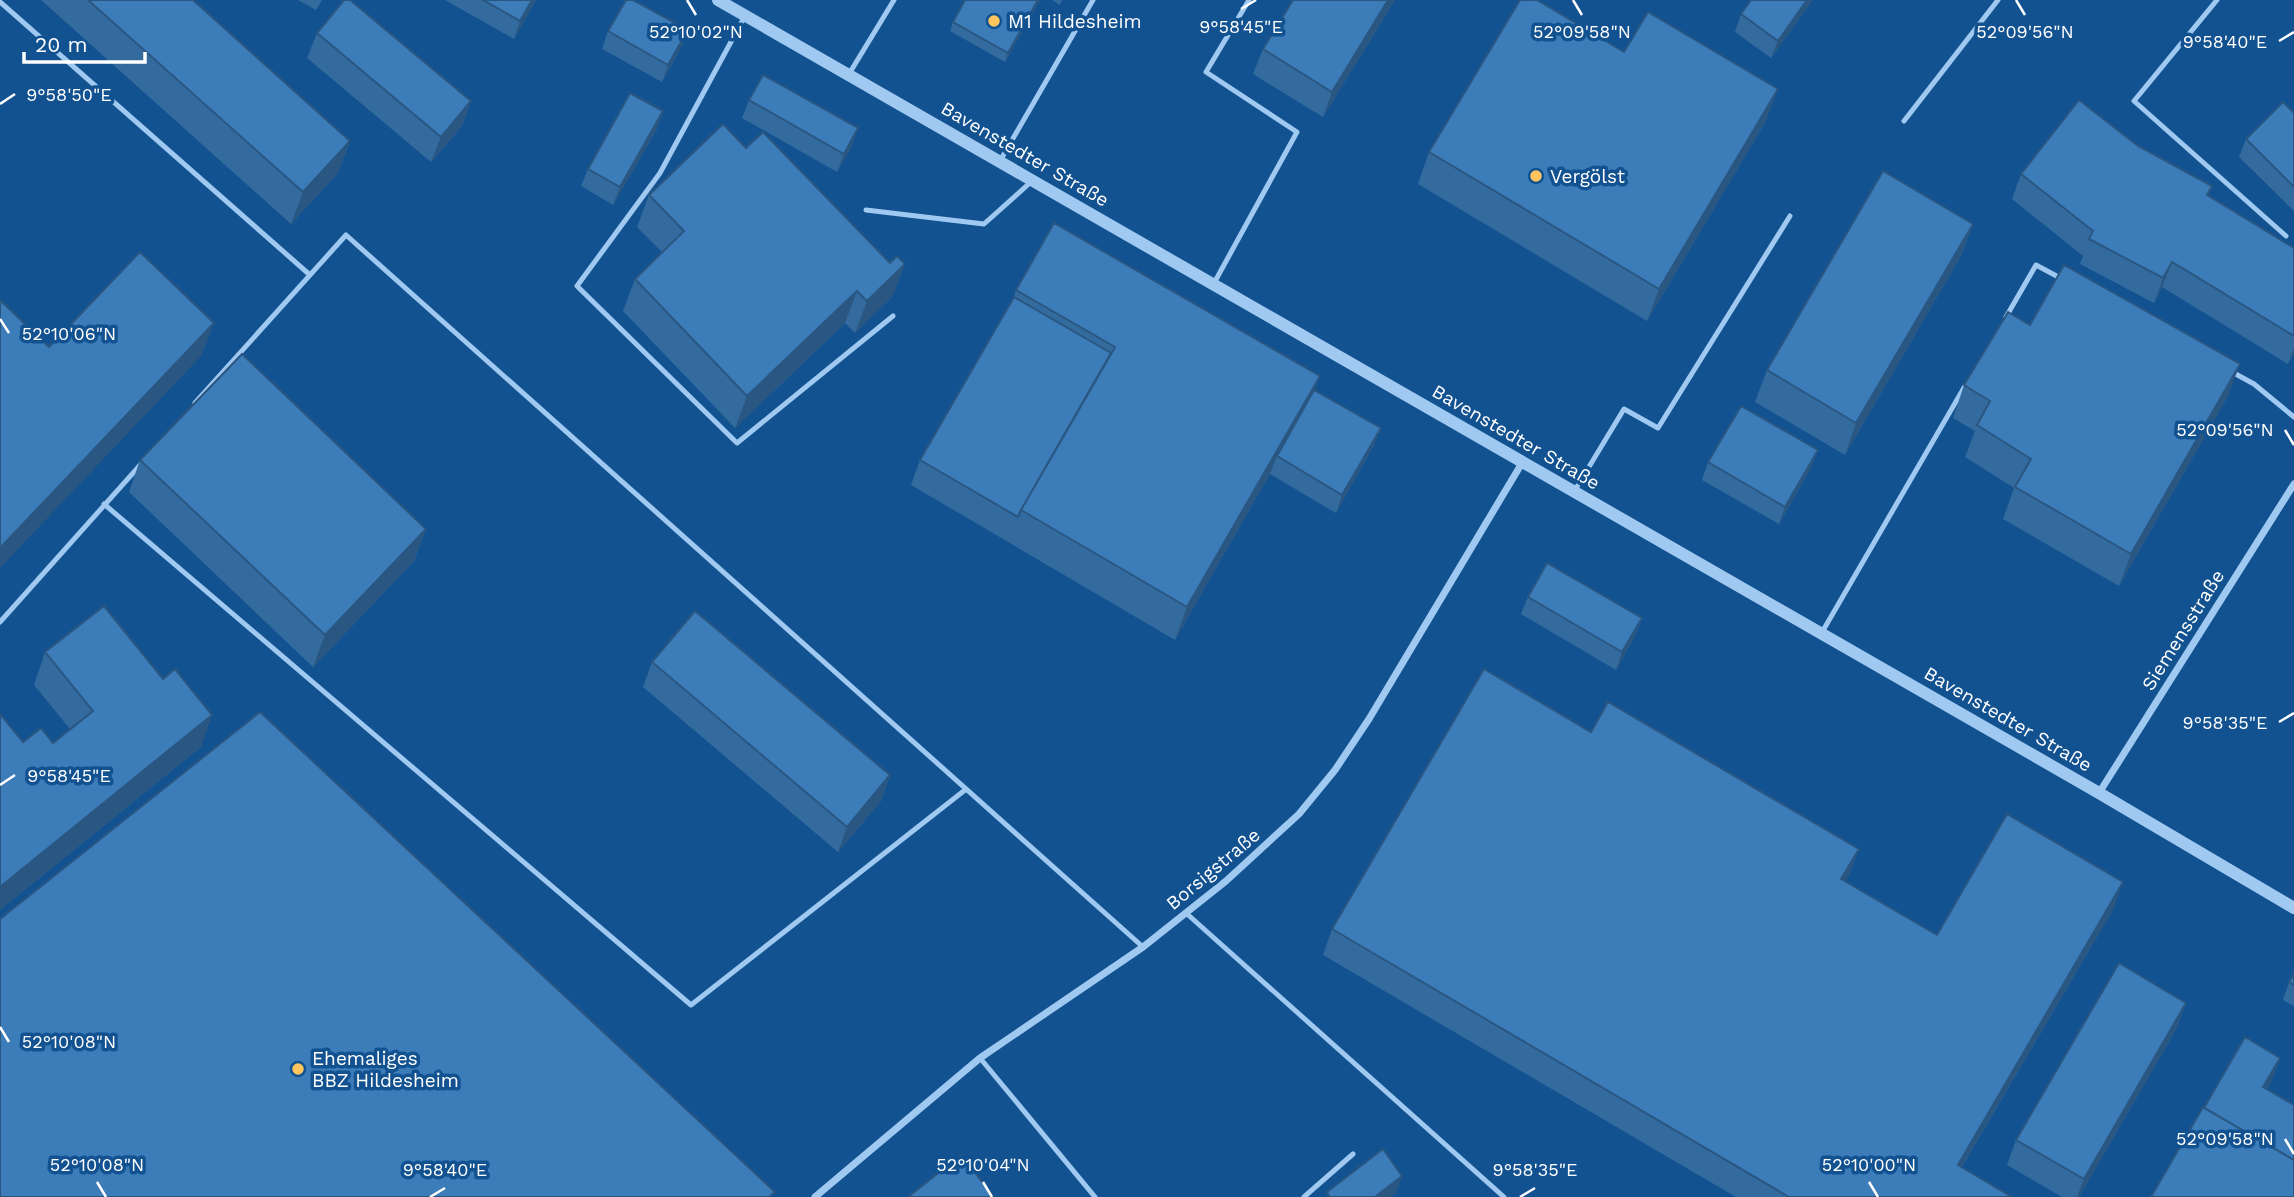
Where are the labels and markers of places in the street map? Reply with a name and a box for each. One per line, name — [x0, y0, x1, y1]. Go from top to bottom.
place label: M1 Hildesheim — [1008, 10, 1142, 33]
marker: M1 Hildesheim — [986, 13, 1002, 29]
place label: Vergölst — [1550, 165, 1625, 188]
marker: Vergölst — [1528, 168, 1544, 184]
place label: Ehemaliges BBZ Hildesheim — [312, 1047, 459, 1092]
marker: Ehemaliges BBZ Hildesheim — [290, 1061, 306, 1077]

